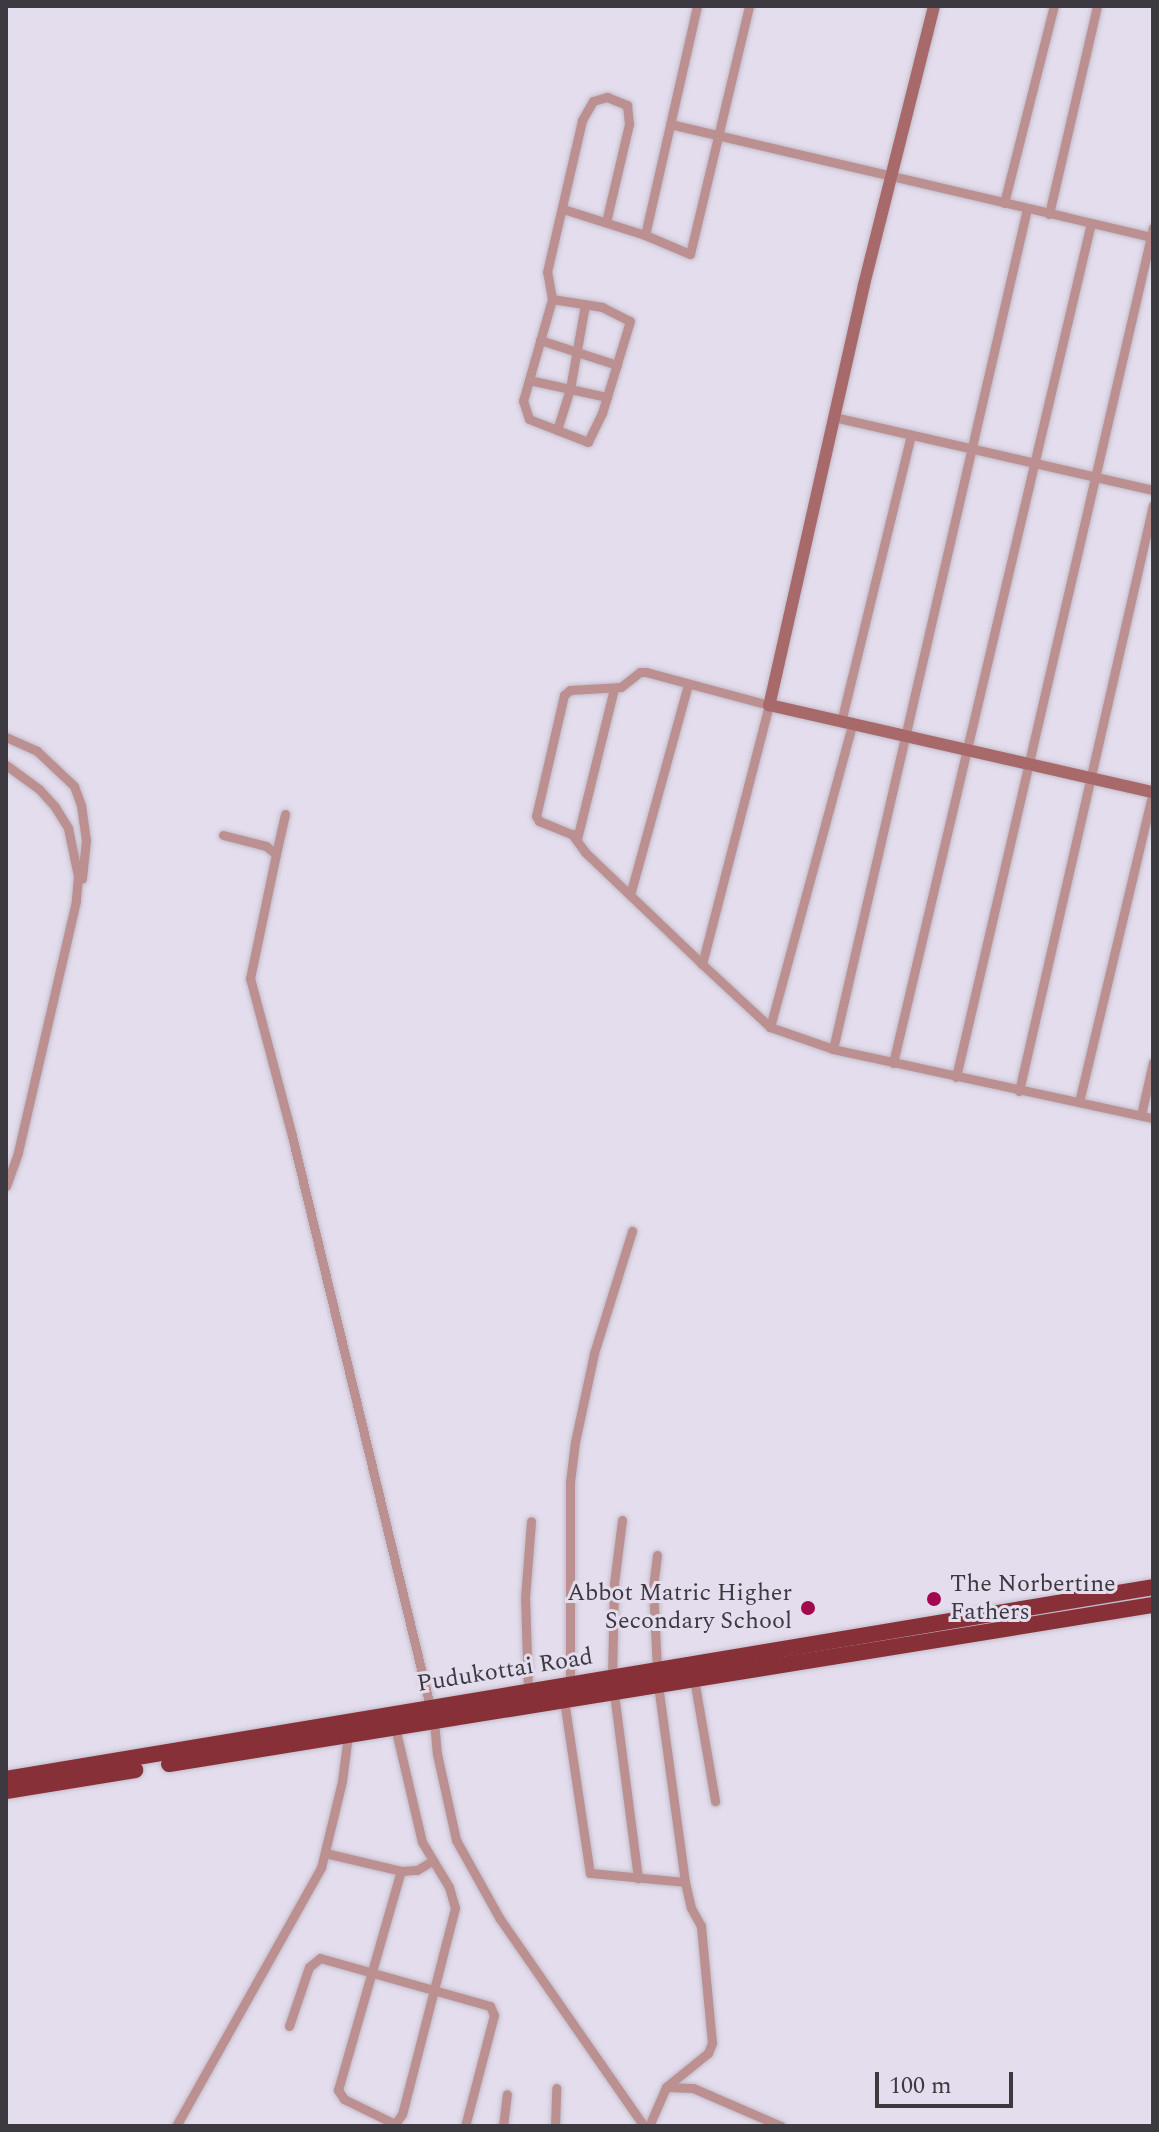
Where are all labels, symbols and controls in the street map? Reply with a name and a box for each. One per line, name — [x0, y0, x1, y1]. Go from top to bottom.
place label: The Norbertine Fathers — [950, 1571, 1116, 1627]
place label: Abbot Matric Higher Secondary School — [567, 1580, 792, 1636]
marker: The Norbertine Fathers — [925, 1590, 943, 1608]
marker: Abbot Matric Higher Secondary School — [799, 1599, 817, 1617]
street label: Pudukottai Road — [415, 1643, 595, 1699]
scale bar — [879, 2056, 1017, 2106]
text: 100 m — [889, 2068, 952, 2104]

